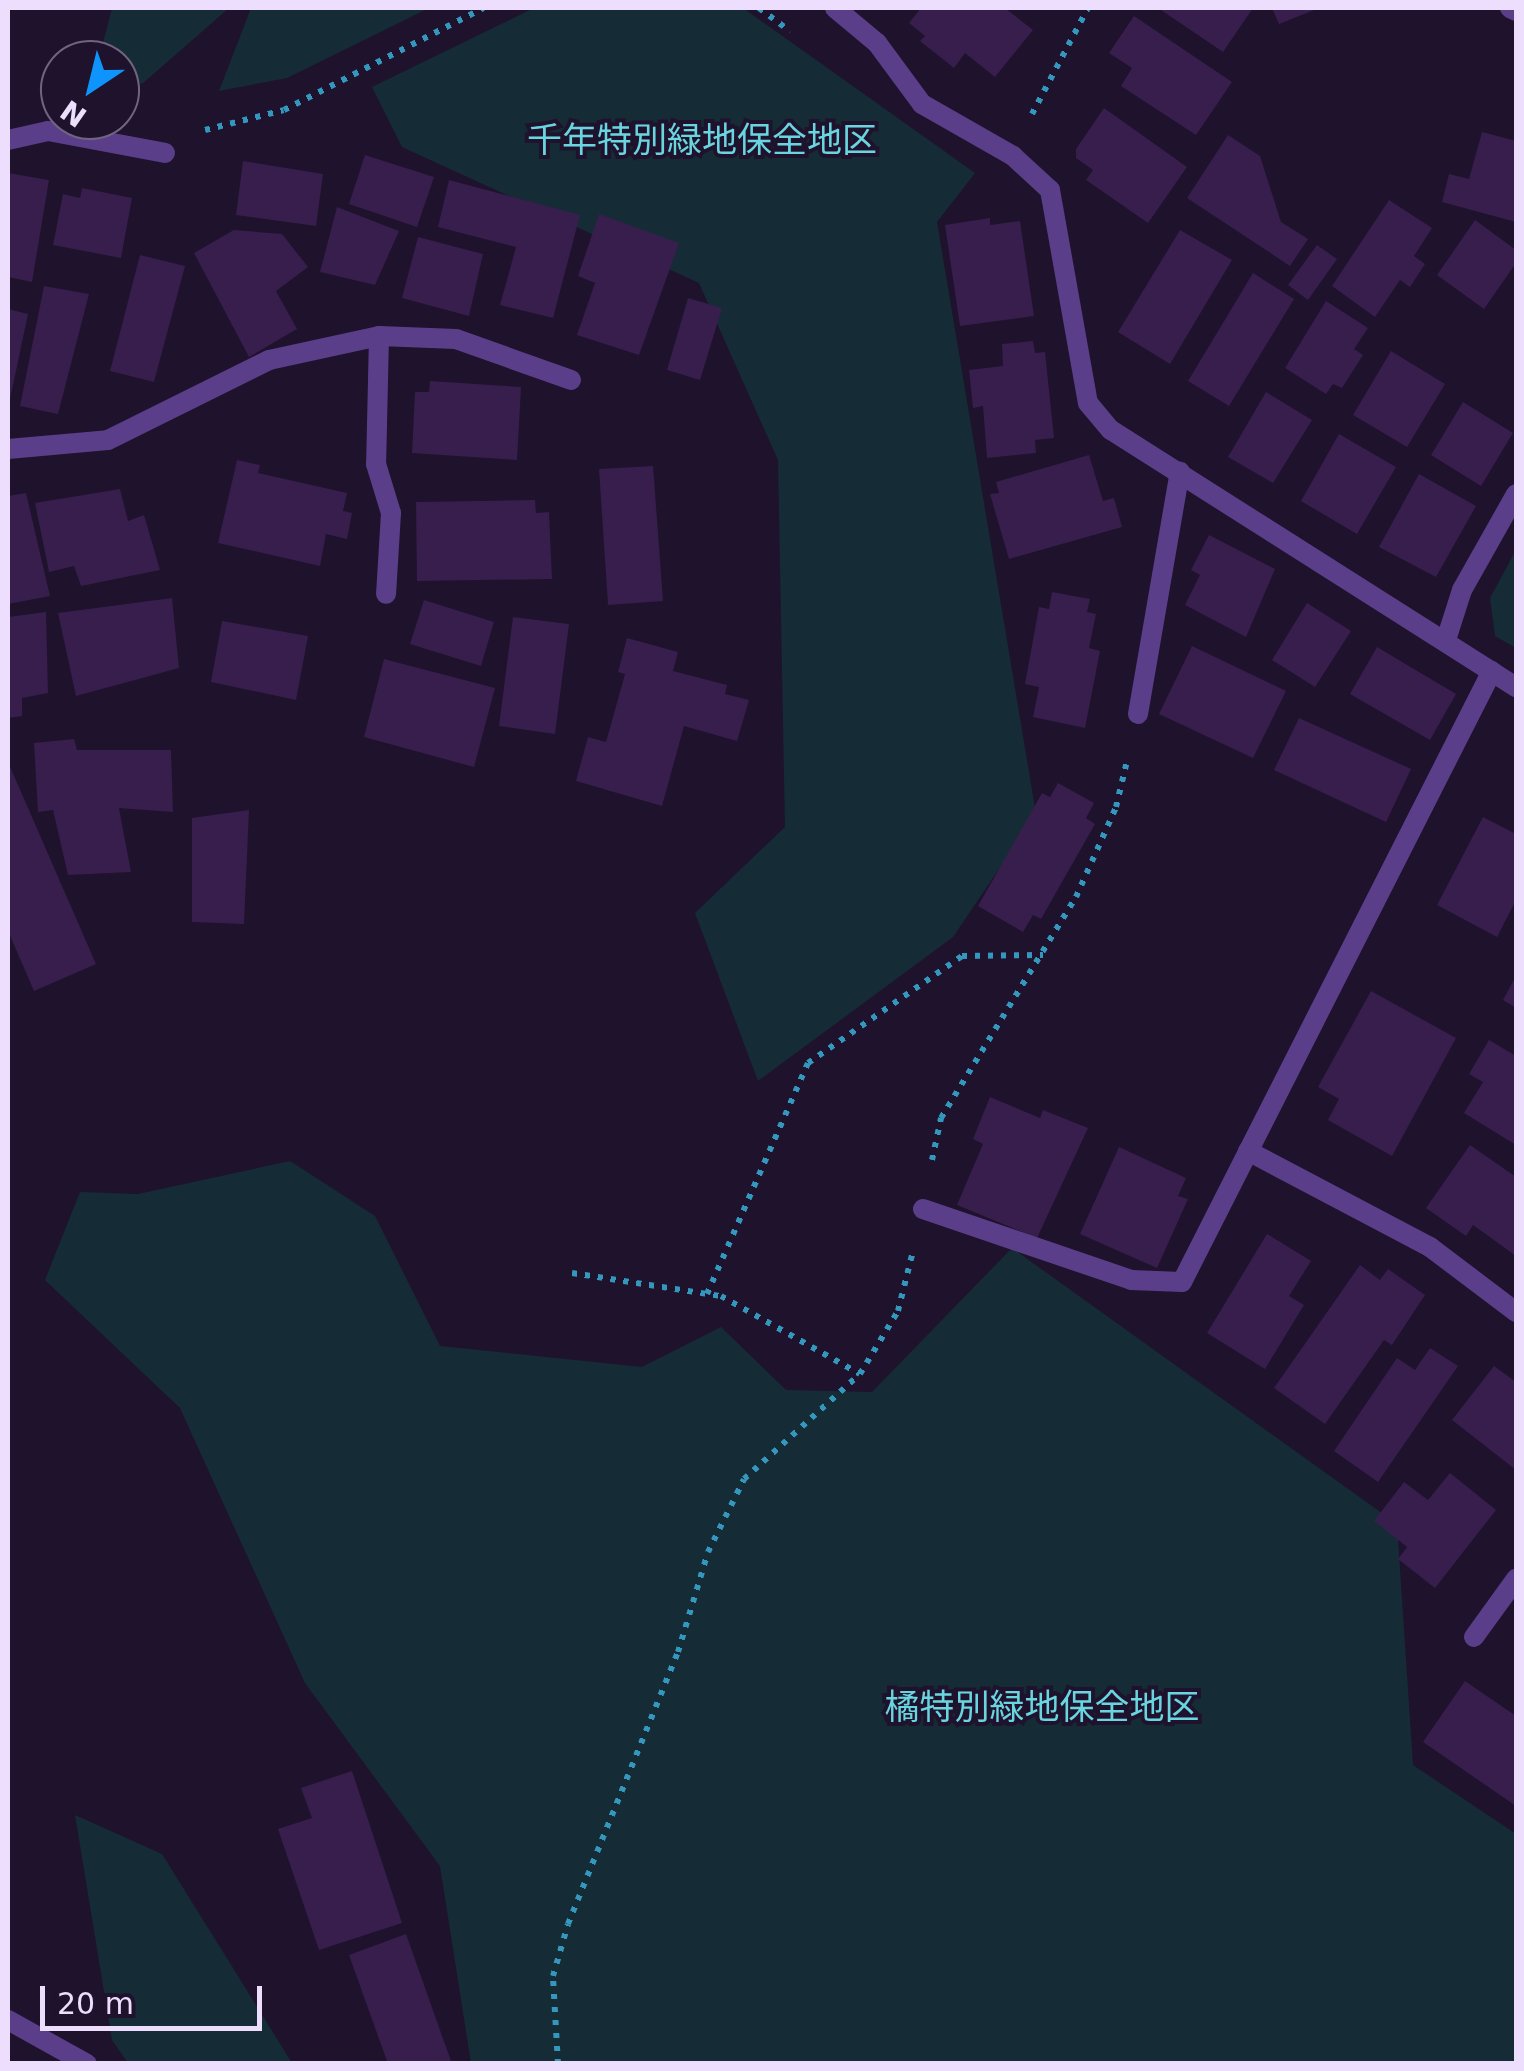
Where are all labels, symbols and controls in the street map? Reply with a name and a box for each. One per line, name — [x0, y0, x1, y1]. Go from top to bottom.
north arrow — [40, 40, 140, 140]
text: N — [55, 93, 93, 134]
park label: 千年特別緑地保全地区 — [527, 119, 877, 161]
park label: 橘特別緑地保全地区 — [885, 1686, 1199, 1728]
scale bar — [45, 1966, 268, 2028]
text: 20 m — [57, 1986, 134, 2021]

